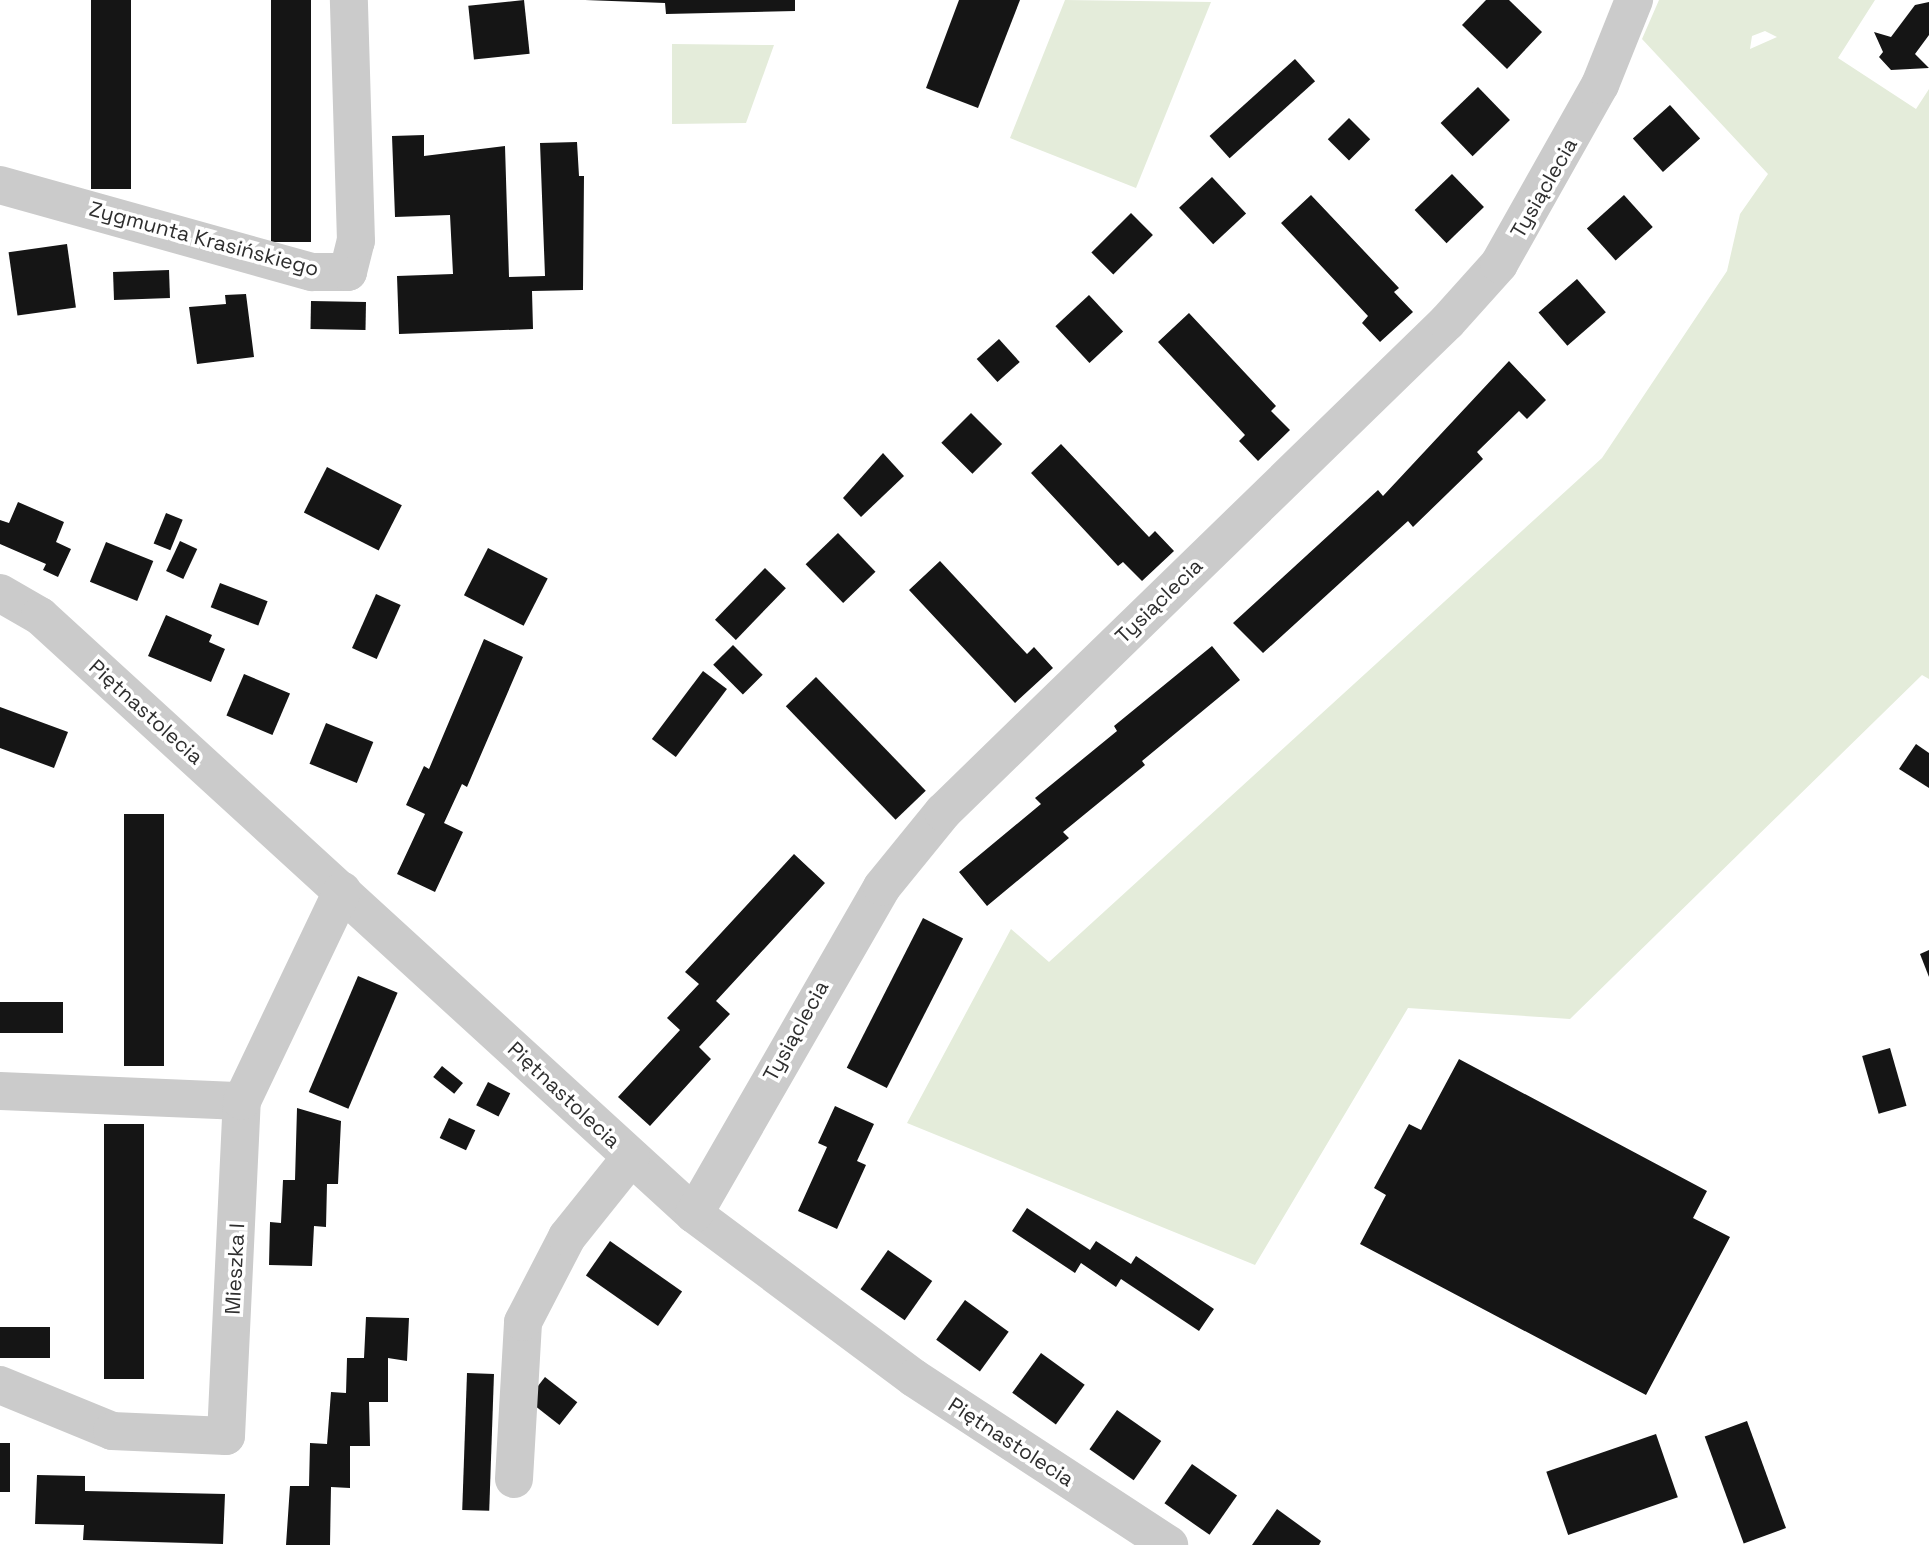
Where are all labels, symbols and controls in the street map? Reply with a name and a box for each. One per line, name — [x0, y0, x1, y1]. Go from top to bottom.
street label: Tysiąclecia — [1505, 133, 1583, 243]
street label: Zygmunta Krasińskiego — [86, 196, 322, 282]
street label: Tysiąclecia — [1110, 553, 1208, 649]
street label: Piętnastolecia — [84, 654, 208, 770]
street label: Tysiąclecia — [758, 976, 834, 1086]
street label: Piętnastolecia — [502, 1036, 626, 1154]
street label: Mieszka I — [220, 1223, 250, 1315]
street label: Piętnastolecia — [943, 1392, 1079, 1492]

